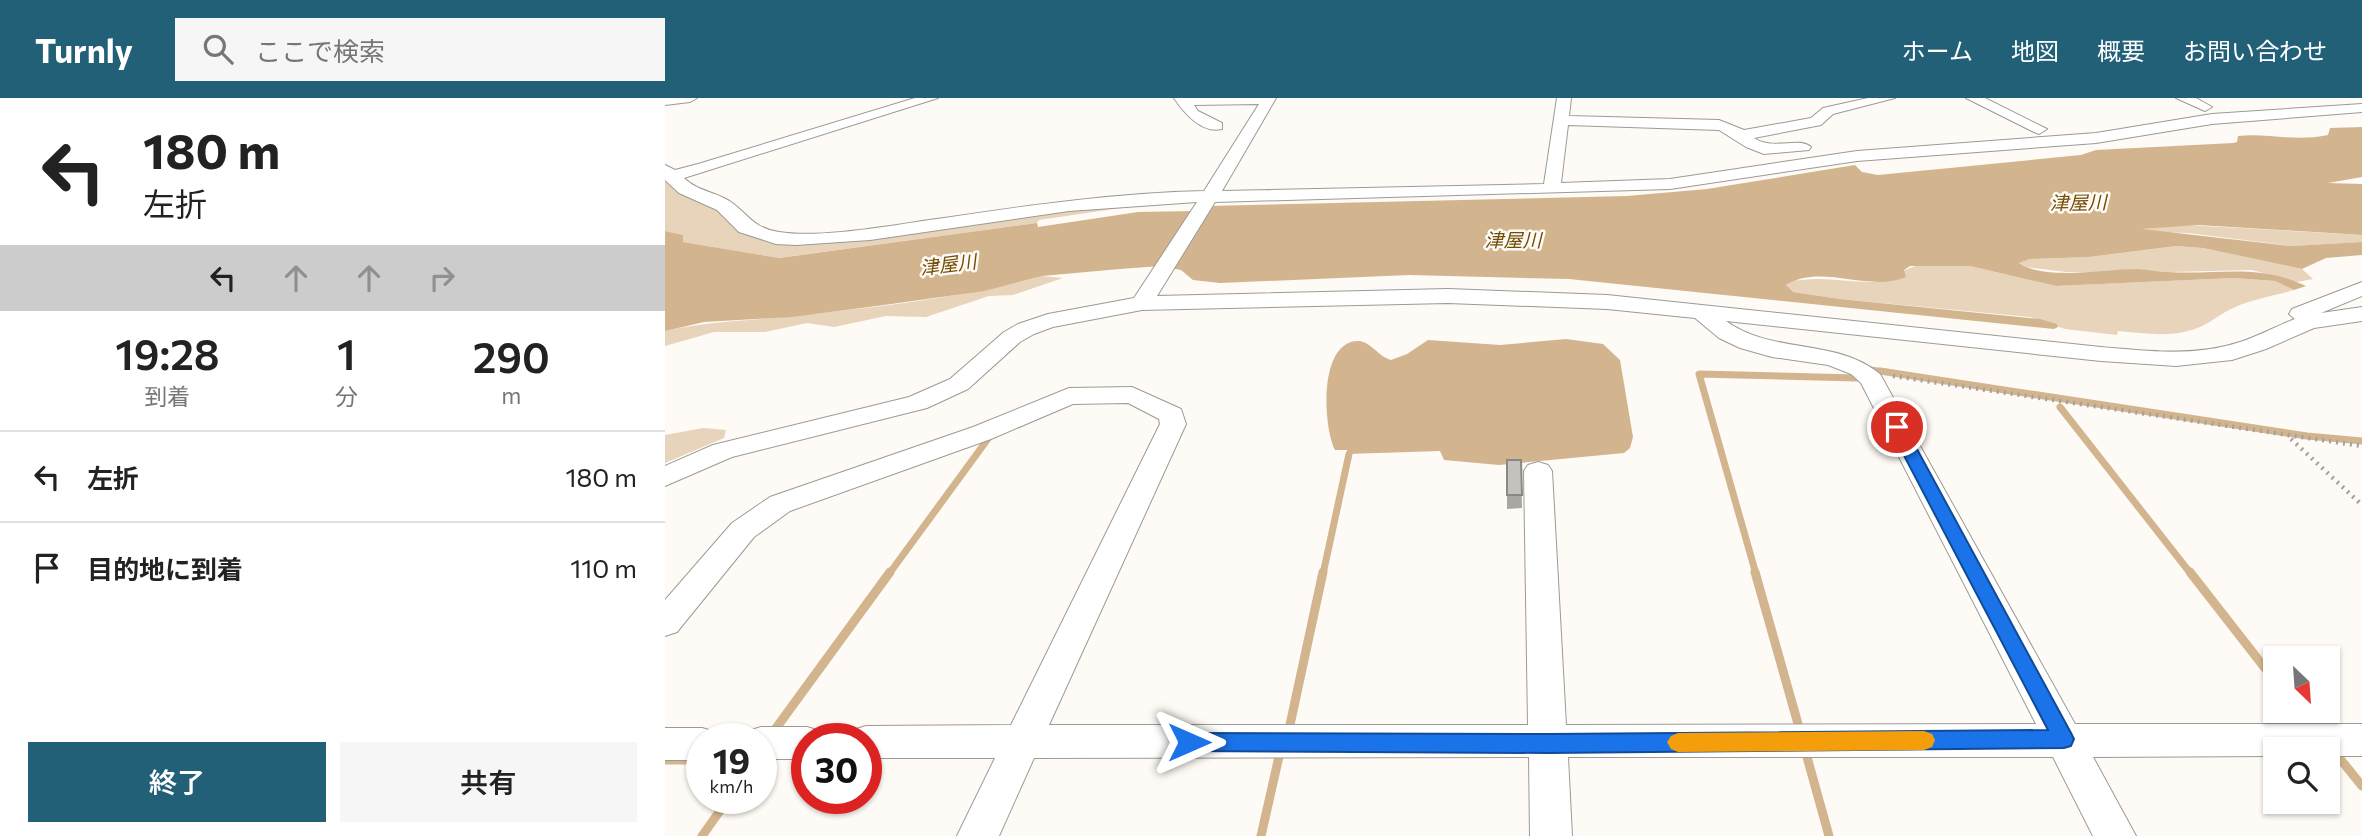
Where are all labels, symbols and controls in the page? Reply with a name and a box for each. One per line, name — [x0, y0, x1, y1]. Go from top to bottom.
search box — [175, 18, 665, 81]
text: Turnly — [35, 29, 133, 70]
icon: search — [199, 30, 237, 68]
text: ここで検索 — [255, 35, 385, 66]
text: ホーム — [1902, 36, 1973, 65]
text: 地図 — [2011, 36, 2059, 65]
text: 概要 — [2097, 36, 2145, 65]
text: お問い合わせ — [2183, 36, 2327, 65]
text: 180 m — [143, 119, 280, 179]
icon: left — [28, 126, 119, 217]
text: 左折 — [143, 183, 207, 223]
water label: 津屋川 — [2049, 190, 2109, 214]
water label: 津屋川 — [1484, 228, 1543, 251]
water label: 津屋川 — [918, 249, 980, 279]
icon: left — [204, 259, 242, 297]
icon: ahead — [277, 259, 315, 297]
icon: ahead — [350, 259, 388, 297]
icon: right — [423, 259, 461, 297]
text: 19:28 — [115, 327, 220, 379]
text: 1 — [337, 327, 356, 379]
text: 290 — [473, 330, 550, 382]
text: m — [501, 381, 521, 409]
text: 到着 — [144, 382, 190, 410]
text: 分 — [335, 382, 358, 410]
pin — [1867, 397, 1927, 457]
icon: arrive — [1878, 408, 1916, 446]
icon: left — [28, 458, 66, 496]
text: 180 m — [565, 461, 637, 492]
text: 左折 — [87, 462, 139, 493]
icon: arrive — [28, 549, 66, 587]
text: 110 m — [570, 552, 637, 583]
text: 目的地に到着 — [87, 553, 243, 584]
north arrow — [2263, 646, 2340, 723]
map controls — [2263, 646, 2340, 814]
position arrow — [1152, 705, 1226, 779]
speed limit sign: 30 — [791, 723, 882, 814]
button: search — [2263, 737, 2340, 814]
text: 19 — [713, 738, 750, 781]
button: 終了 — [28, 742, 326, 822]
button: 共有 — [340, 742, 637, 822]
text: km/h — [710, 775, 753, 797]

